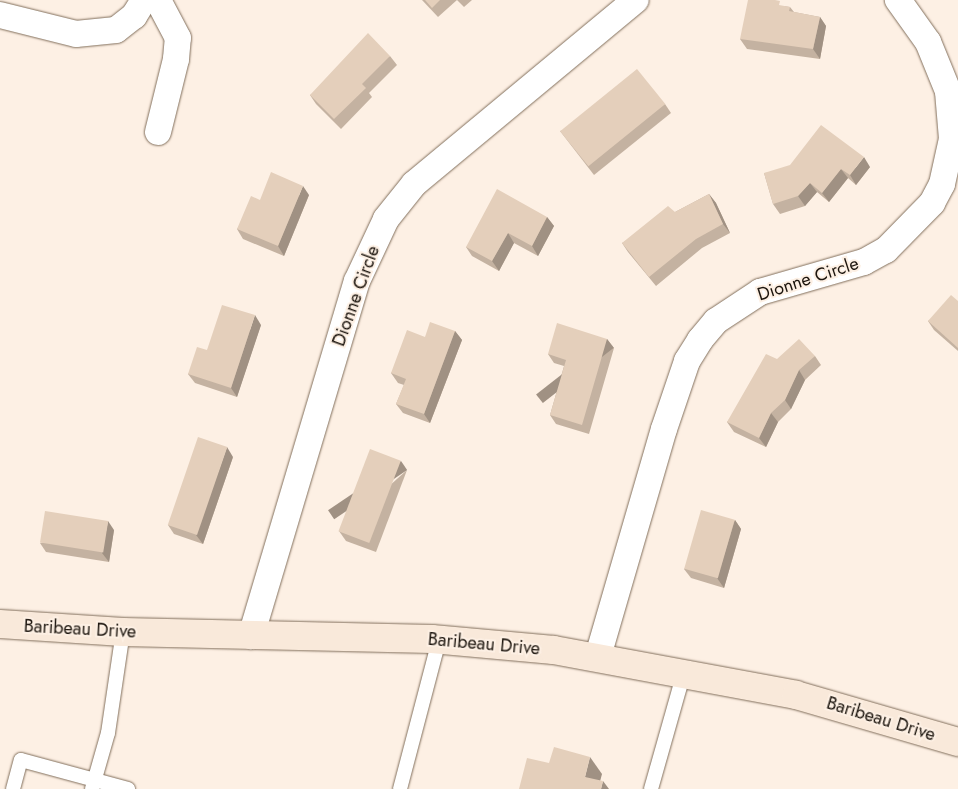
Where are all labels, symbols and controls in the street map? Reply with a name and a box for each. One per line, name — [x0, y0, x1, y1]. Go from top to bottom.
street label: Dionne Circle — [328, 243, 384, 349]
street label: Dionne Circle — [755, 252, 861, 306]
street label: Baribeau Drive — [23, 615, 137, 643]
street label: Baribeau Drive — [427, 628, 541, 660]
street label: Baribeau Drive — [824, 692, 938, 746]

